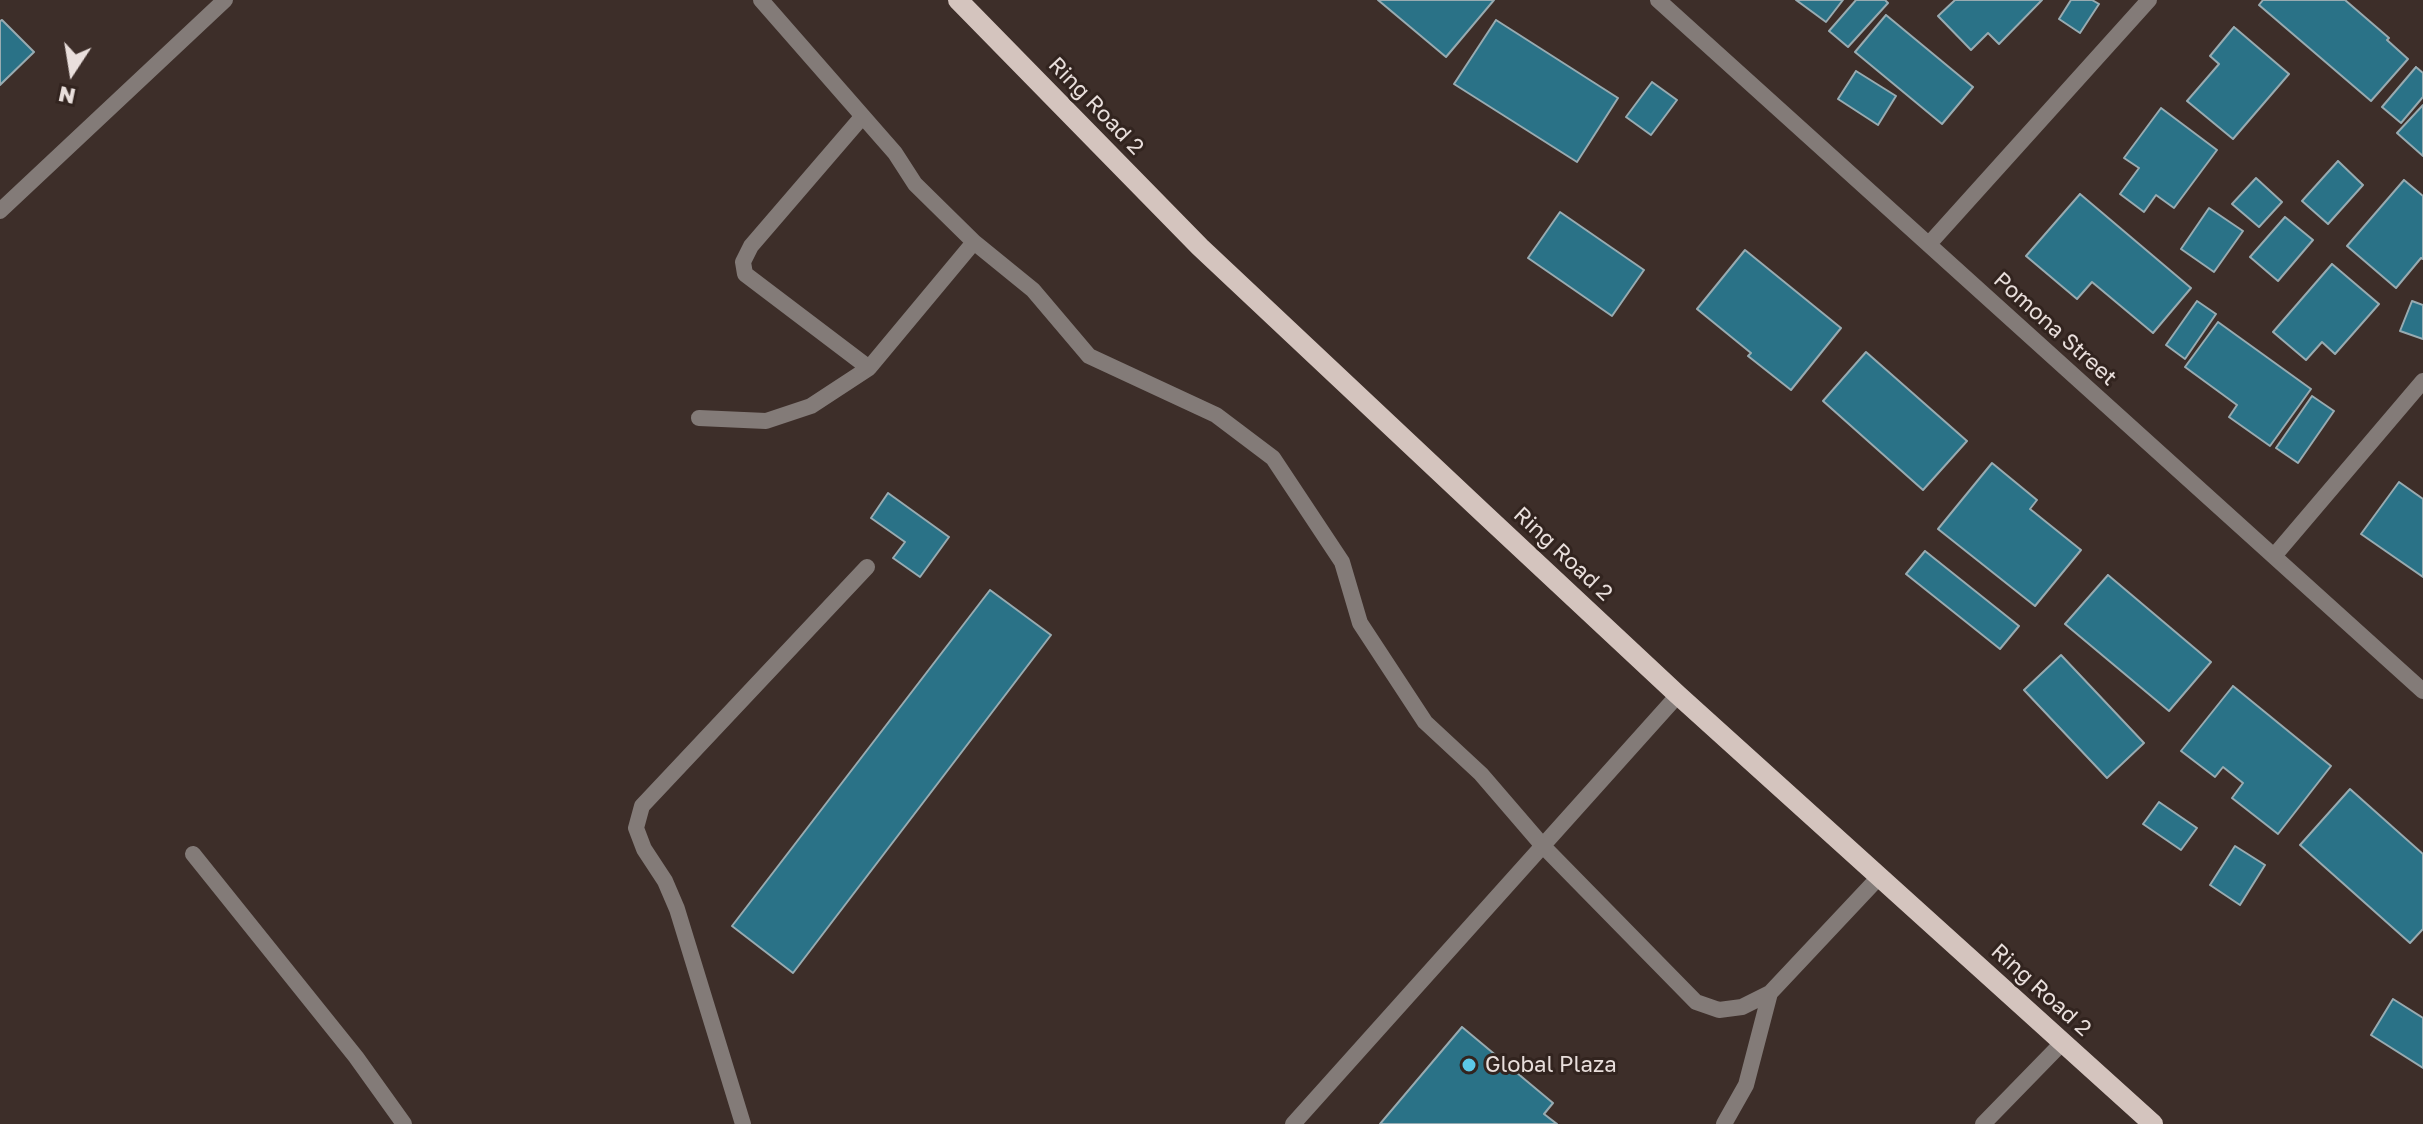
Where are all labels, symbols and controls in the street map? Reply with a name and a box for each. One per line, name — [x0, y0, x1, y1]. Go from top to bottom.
north arrow — [32, 32, 112, 112]
street label: Ring Road 2 — [1043, 52, 1149, 160]
text: N — [56, 81, 78, 111]
street label: Pomona Street — [1988, 267, 2122, 391]
street label: Ring Road 2 — [1508, 502, 1618, 606]
street label: Ring Road 2 — [1986, 938, 2096, 1042]
place label: Global Plaza — [1485, 1052, 1617, 1078]
marker: Global Plaza — [1460, 1056, 1478, 1074]

